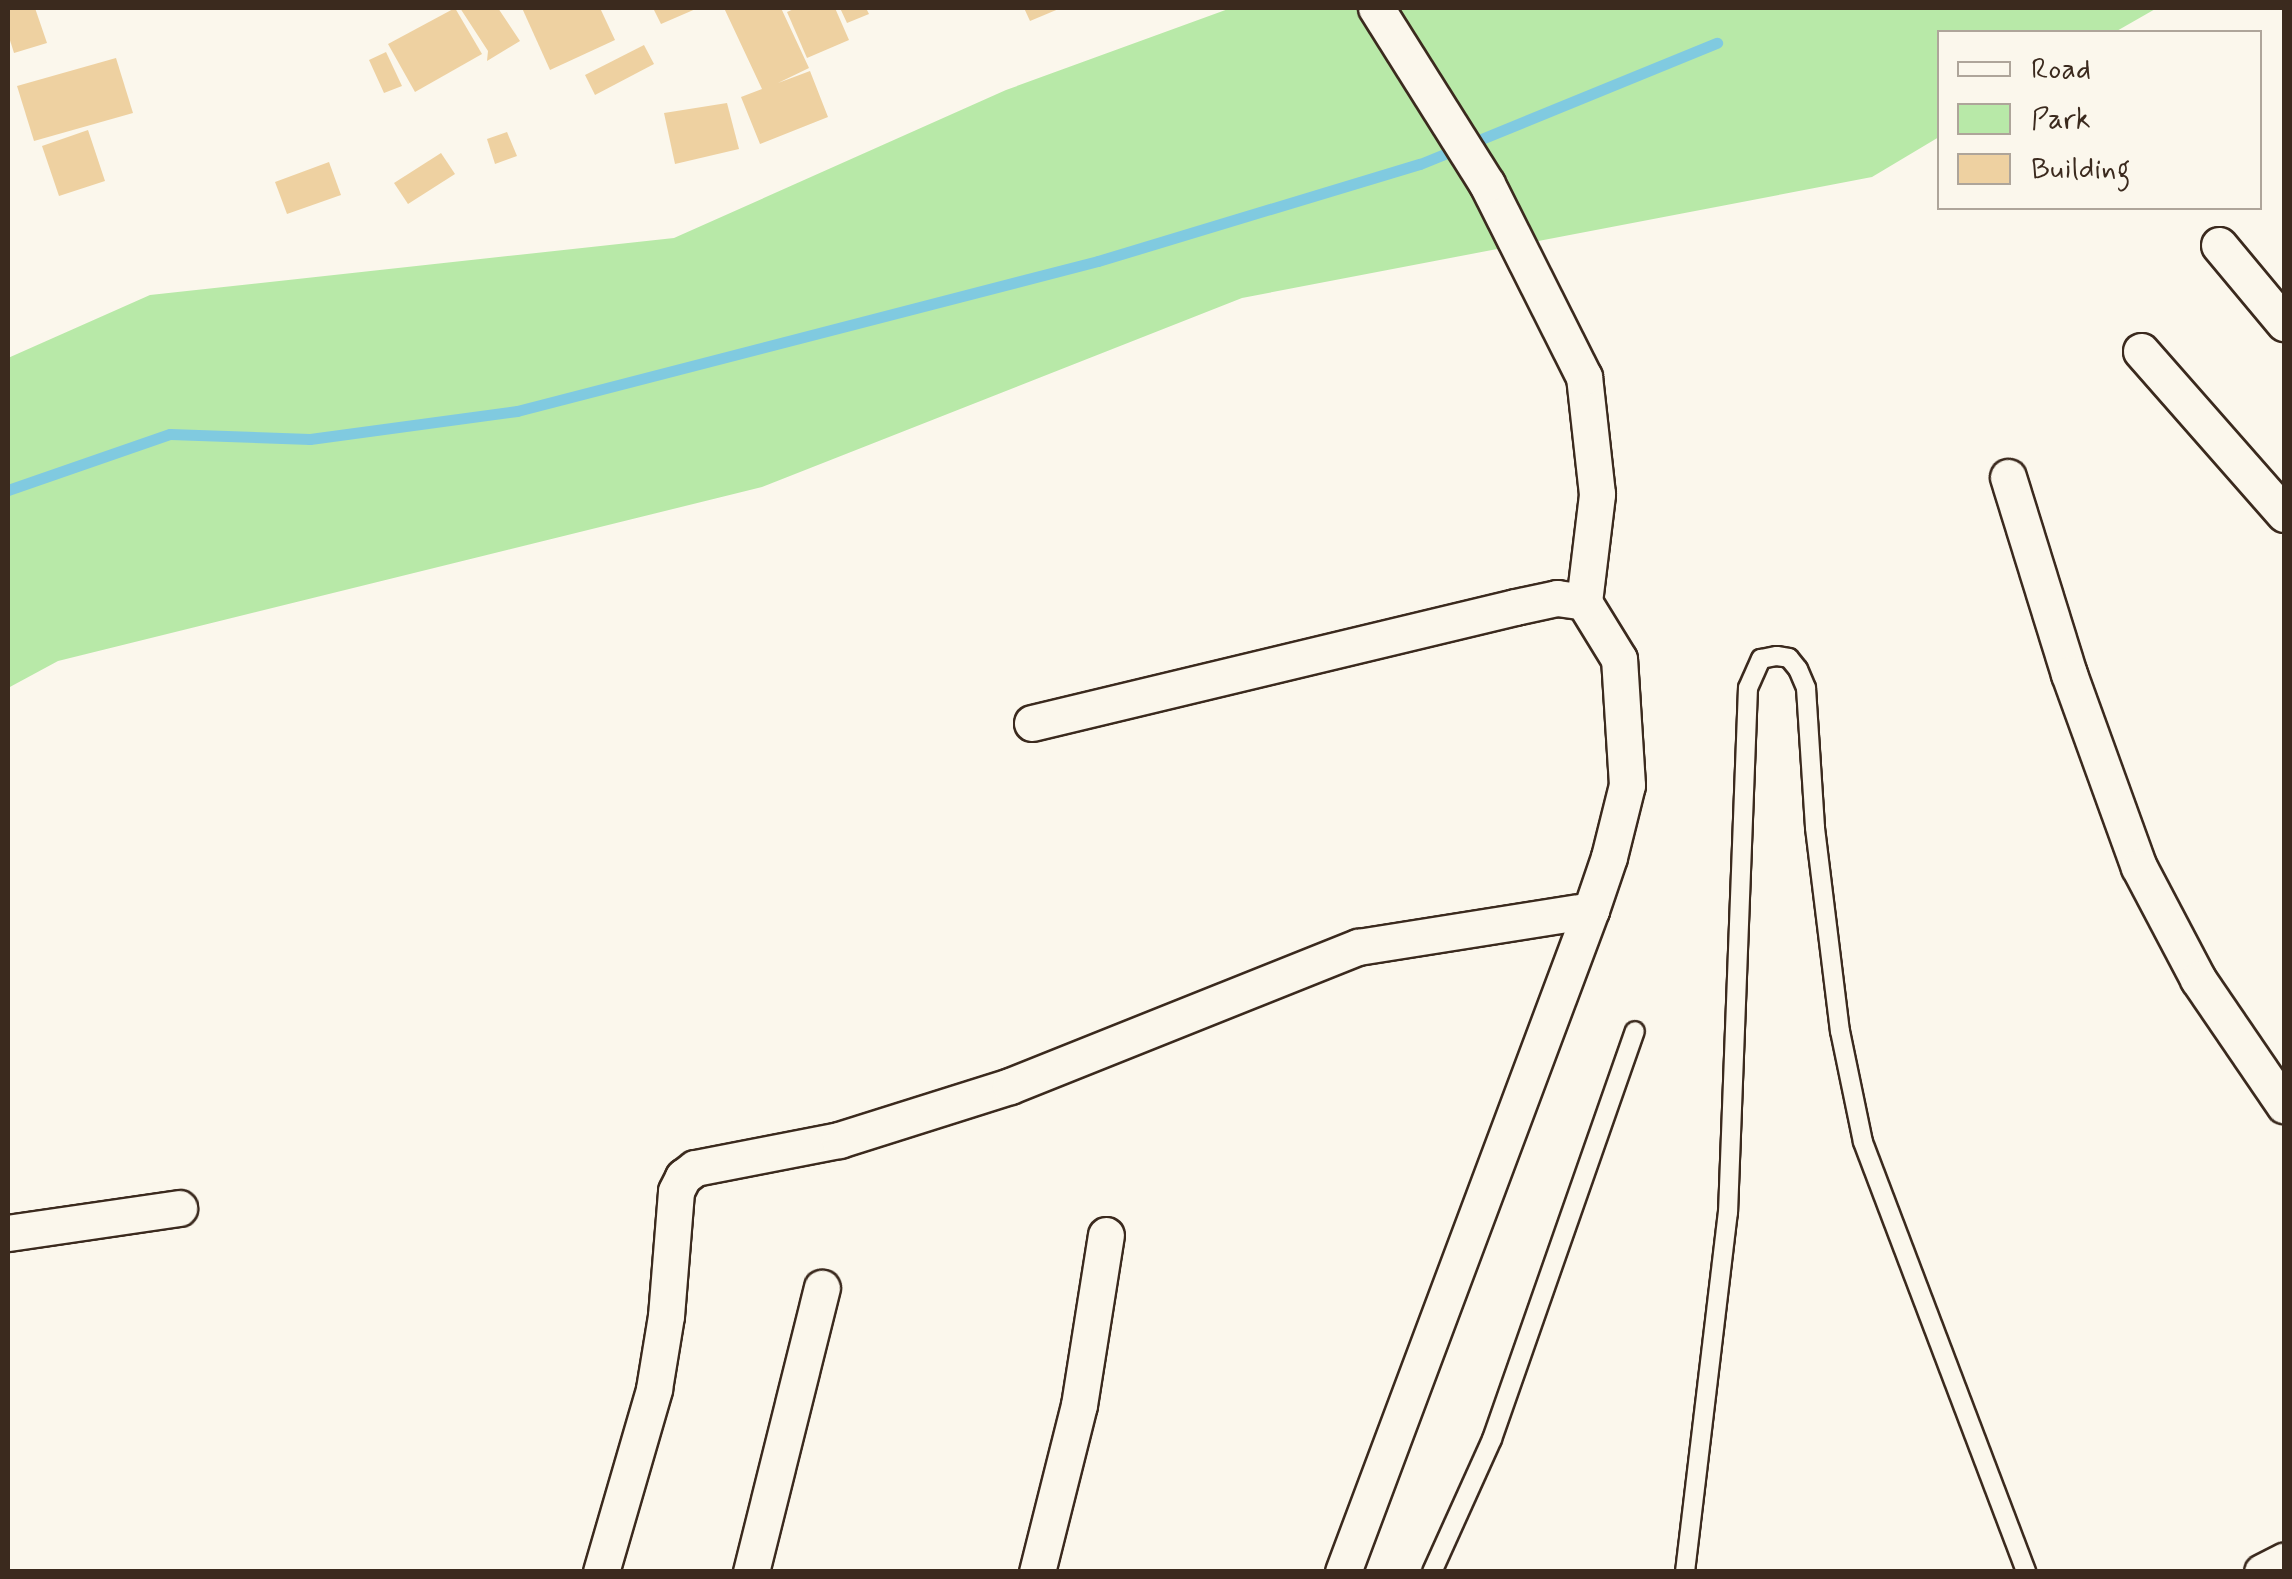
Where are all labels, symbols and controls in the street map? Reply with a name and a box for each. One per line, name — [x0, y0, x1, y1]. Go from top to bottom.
legend — [1937, 30, 2262, 210]
text: Road — [2031, 50, 2091, 89]
text: Park — [2031, 100, 2091, 139]
text: Building — [2031, 150, 2130, 189]

